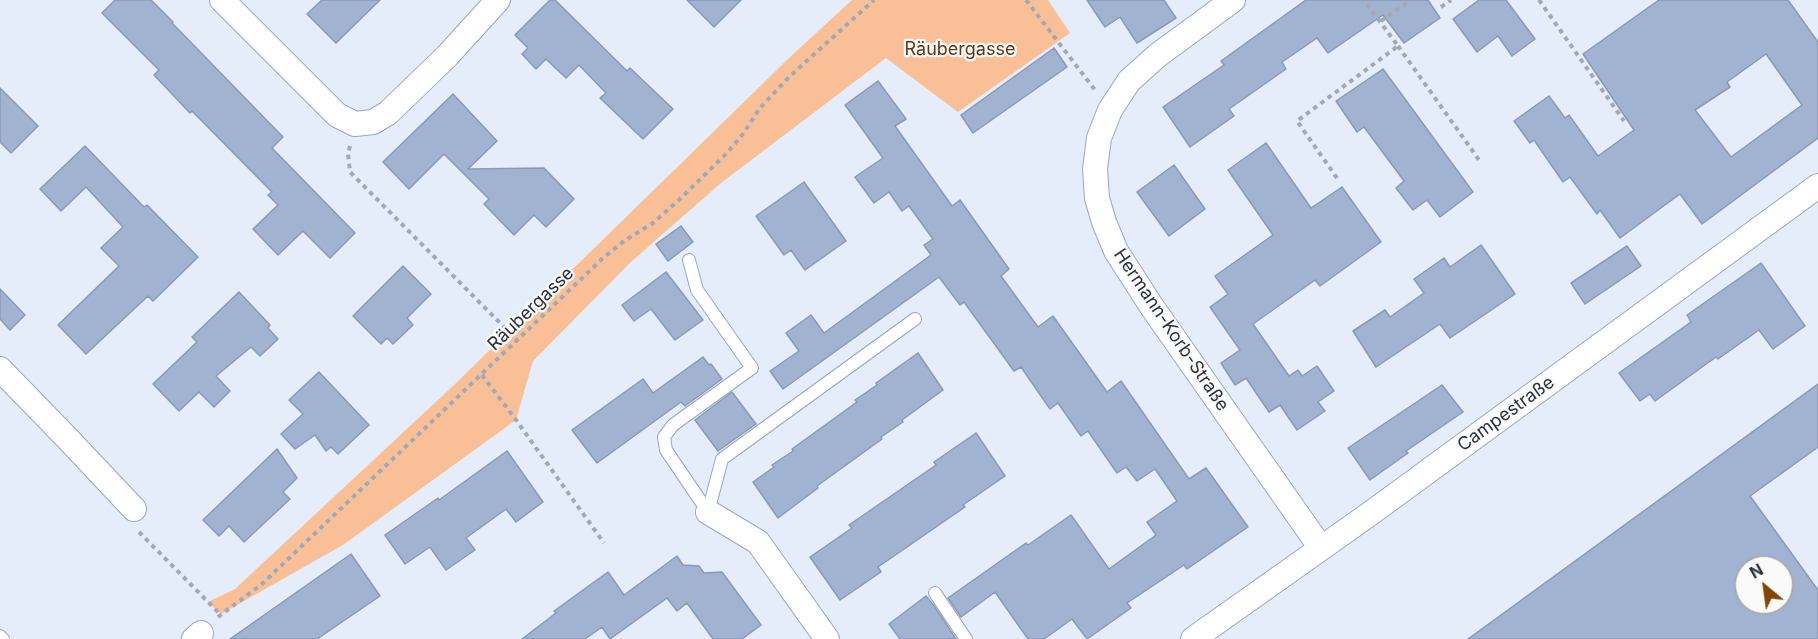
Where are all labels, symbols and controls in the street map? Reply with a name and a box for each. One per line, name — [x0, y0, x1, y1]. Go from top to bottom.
park label: Räubergasse — [905, 39, 1015, 61]
street label: Hermann-Korb-Straße — [1109, 245, 1233, 415]
street label: Räubergasse — [484, 263, 578, 355]
street label: Campestraße — [1453, 372, 1559, 456]
north arrow — [1734, 555, 1794, 615]
text: N — [1746, 559, 1766, 583]

